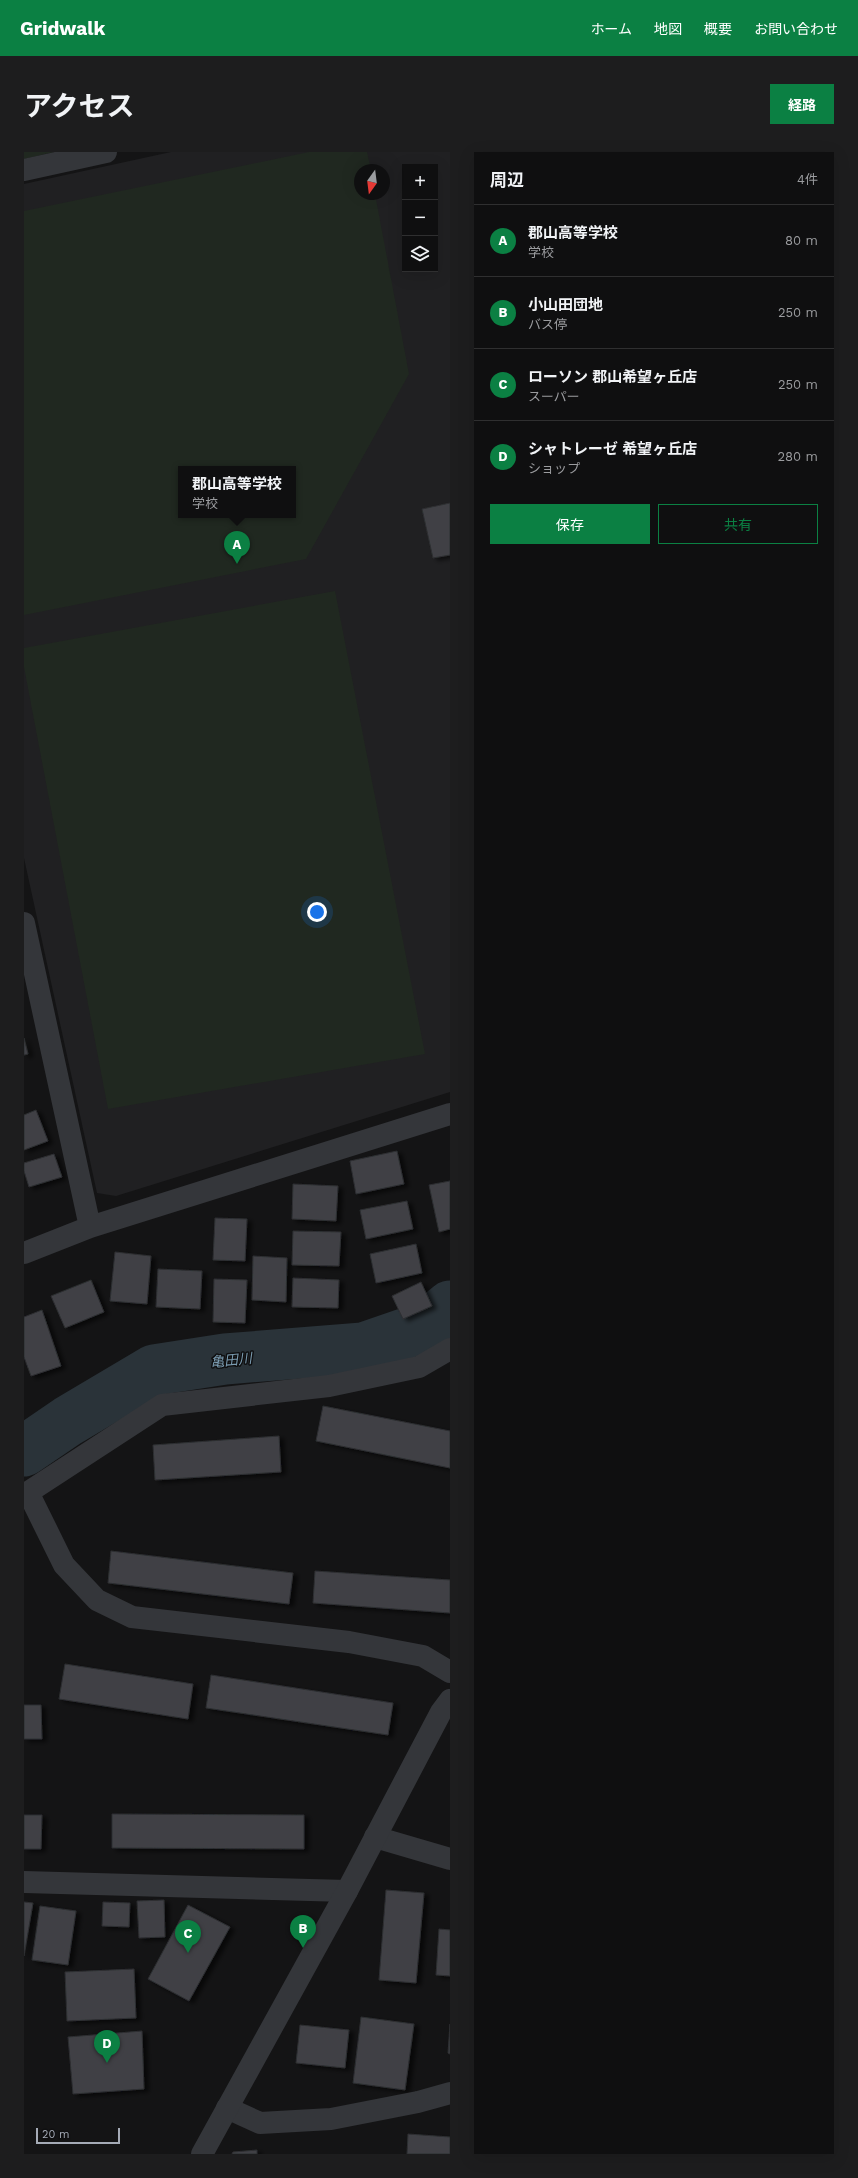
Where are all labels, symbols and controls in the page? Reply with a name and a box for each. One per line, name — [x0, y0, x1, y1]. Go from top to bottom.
text: Gridwalk — [20, 17, 105, 40]
text: ホーム — [590, 21, 632, 37]
text: 地図 — [654, 21, 682, 37]
text: 概要 — [704, 21, 732, 37]
text: お問い合わせ — [754, 21, 838, 37]
button: 経路 — [770, 84, 834, 124]
text: アクセス — [24, 90, 135, 123]
north arrow — [354, 164, 390, 200]
map controls — [402, 164, 438, 272]
button: + — [402, 164, 438, 200]
text: 周辺 — [490, 170, 524, 190]
text: 4件 — [797, 172, 818, 187]
button: − — [402, 200, 438, 236]
text: 郡山高等学校 — [528, 224, 618, 242]
text: A — [499, 233, 507, 248]
text: 80 m — [785, 233, 818, 248]
button: layers — [402, 236, 438, 272]
text: 学校 — [528, 245, 554, 260]
text: 小山田団地 — [528, 296, 603, 314]
text: B — [499, 305, 507, 320]
text: 250 m — [778, 305, 818, 320]
text: バス停 — [528, 317, 567, 332]
text: ローソン 郡山希望ヶ丘店 — [528, 368, 697, 386]
text: C — [499, 377, 507, 392]
text: 250 m — [778, 377, 818, 392]
text: スーパー — [528, 389, 580, 404]
text: シャトレーゼ 希望ヶ丘店 — [528, 440, 697, 458]
text: D — [498, 449, 508, 464]
text: 280 m — [778, 449, 818, 464]
text: ショップ — [528, 461, 580, 476]
popup — [178, 466, 296, 518]
text: 郡山高等学校 — [192, 475, 282, 493]
text: 学校 — [192, 496, 218, 511]
button: 保存 — [490, 504, 650, 544]
button: 共有 — [658, 504, 818, 544]
pin: A — [224, 531, 250, 564]
your location — [307, 902, 327, 922]
water label: 亀田川 — [209, 1350, 255, 1370]
pin: B — [290, 1915, 316, 1948]
pin: C — [175, 1920, 201, 1953]
pin: D — [94, 2030, 120, 2063]
scale bar — [36, 2126, 120, 2145]
text: 20 m — [42, 2128, 70, 2141]

